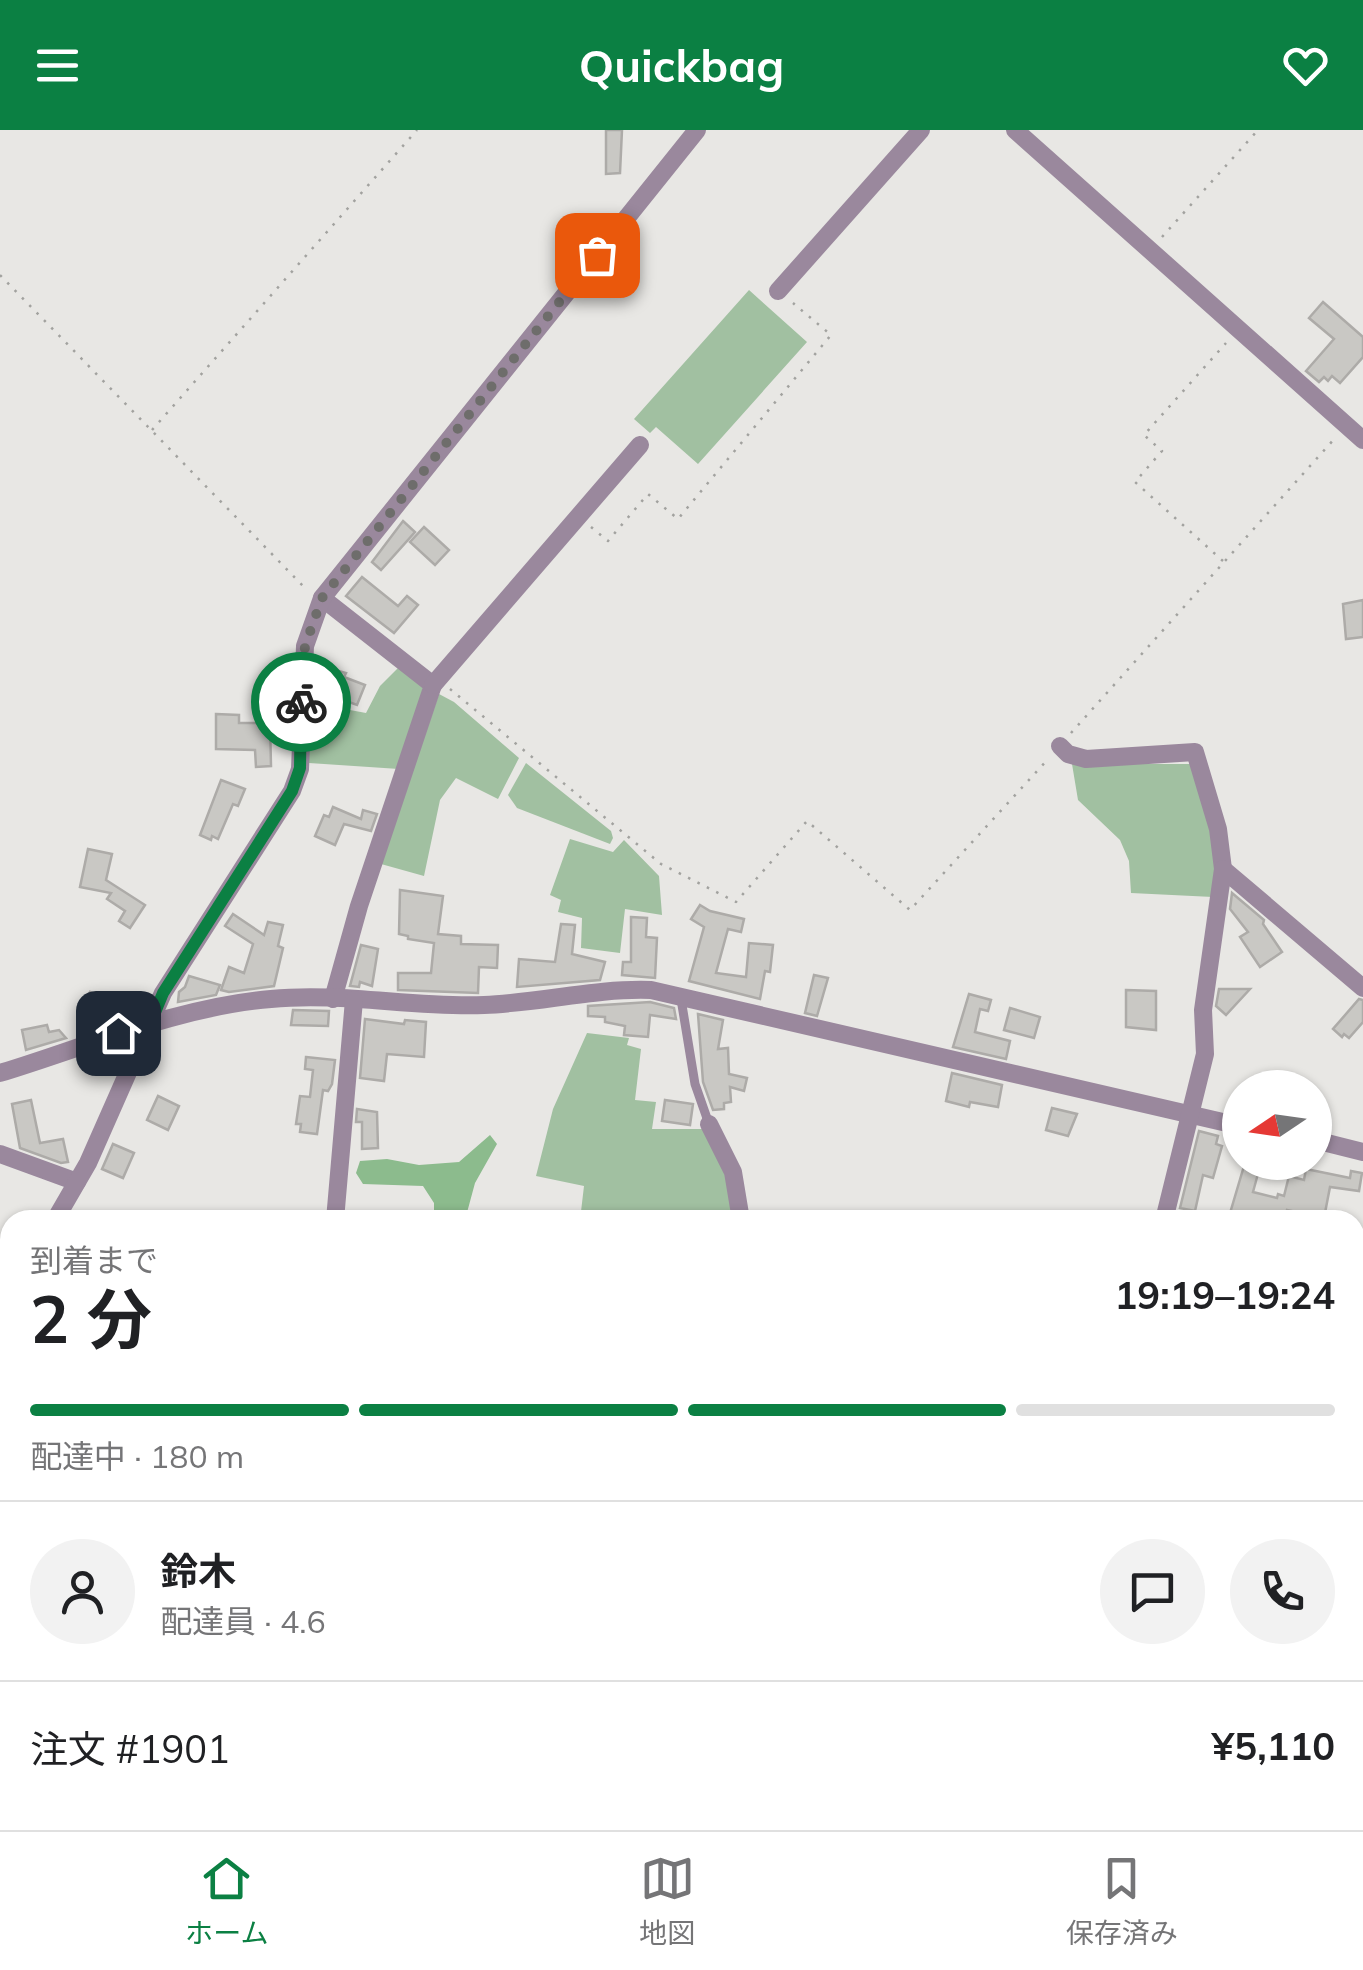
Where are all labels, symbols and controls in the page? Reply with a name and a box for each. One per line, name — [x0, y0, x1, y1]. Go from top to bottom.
text: Quickbag — [579, 37, 784, 93]
icon: menu — [30, 38, 85, 93]
icon: heart — [1278, 38, 1333, 93]
pin — [555, 213, 640, 298]
icon: bag — [570, 228, 625, 283]
courier — [251, 652, 351, 752]
icon: bike — [274, 675, 329, 730]
pin — [76, 991, 161, 1076]
icon: home — [91, 1006, 146, 1061]
north arrow — [1222, 1070, 1332, 1180]
map controls — [1222, 1070, 1332, 1180]
text: 到着まで — [30, 1240, 158, 1280]
text: 19:19–19:24 — [1115, 1271, 1335, 1319]
text: 2 分 — [30, 1278, 152, 1359]
text: 配達中 · 180 m — [30, 1436, 244, 1476]
button: person — [30, 1539, 135, 1644]
button: chat — [1100, 1539, 1205, 1644]
button: phone — [1230, 1539, 1335, 1644]
text: 鈴木 — [160, 1547, 236, 1595]
text: 配達員 · 4.6 — [160, 1601, 326, 1641]
text: ¥5,110 — [1212, 1722, 1335, 1770]
text: 注文 #1901 — [30, 1725, 230, 1773]
tab: ホーム — [185, 1851, 268, 1951]
tab: 地図 — [639, 1851, 695, 1951]
tab: 保存済み — [1066, 1851, 1178, 1951]

